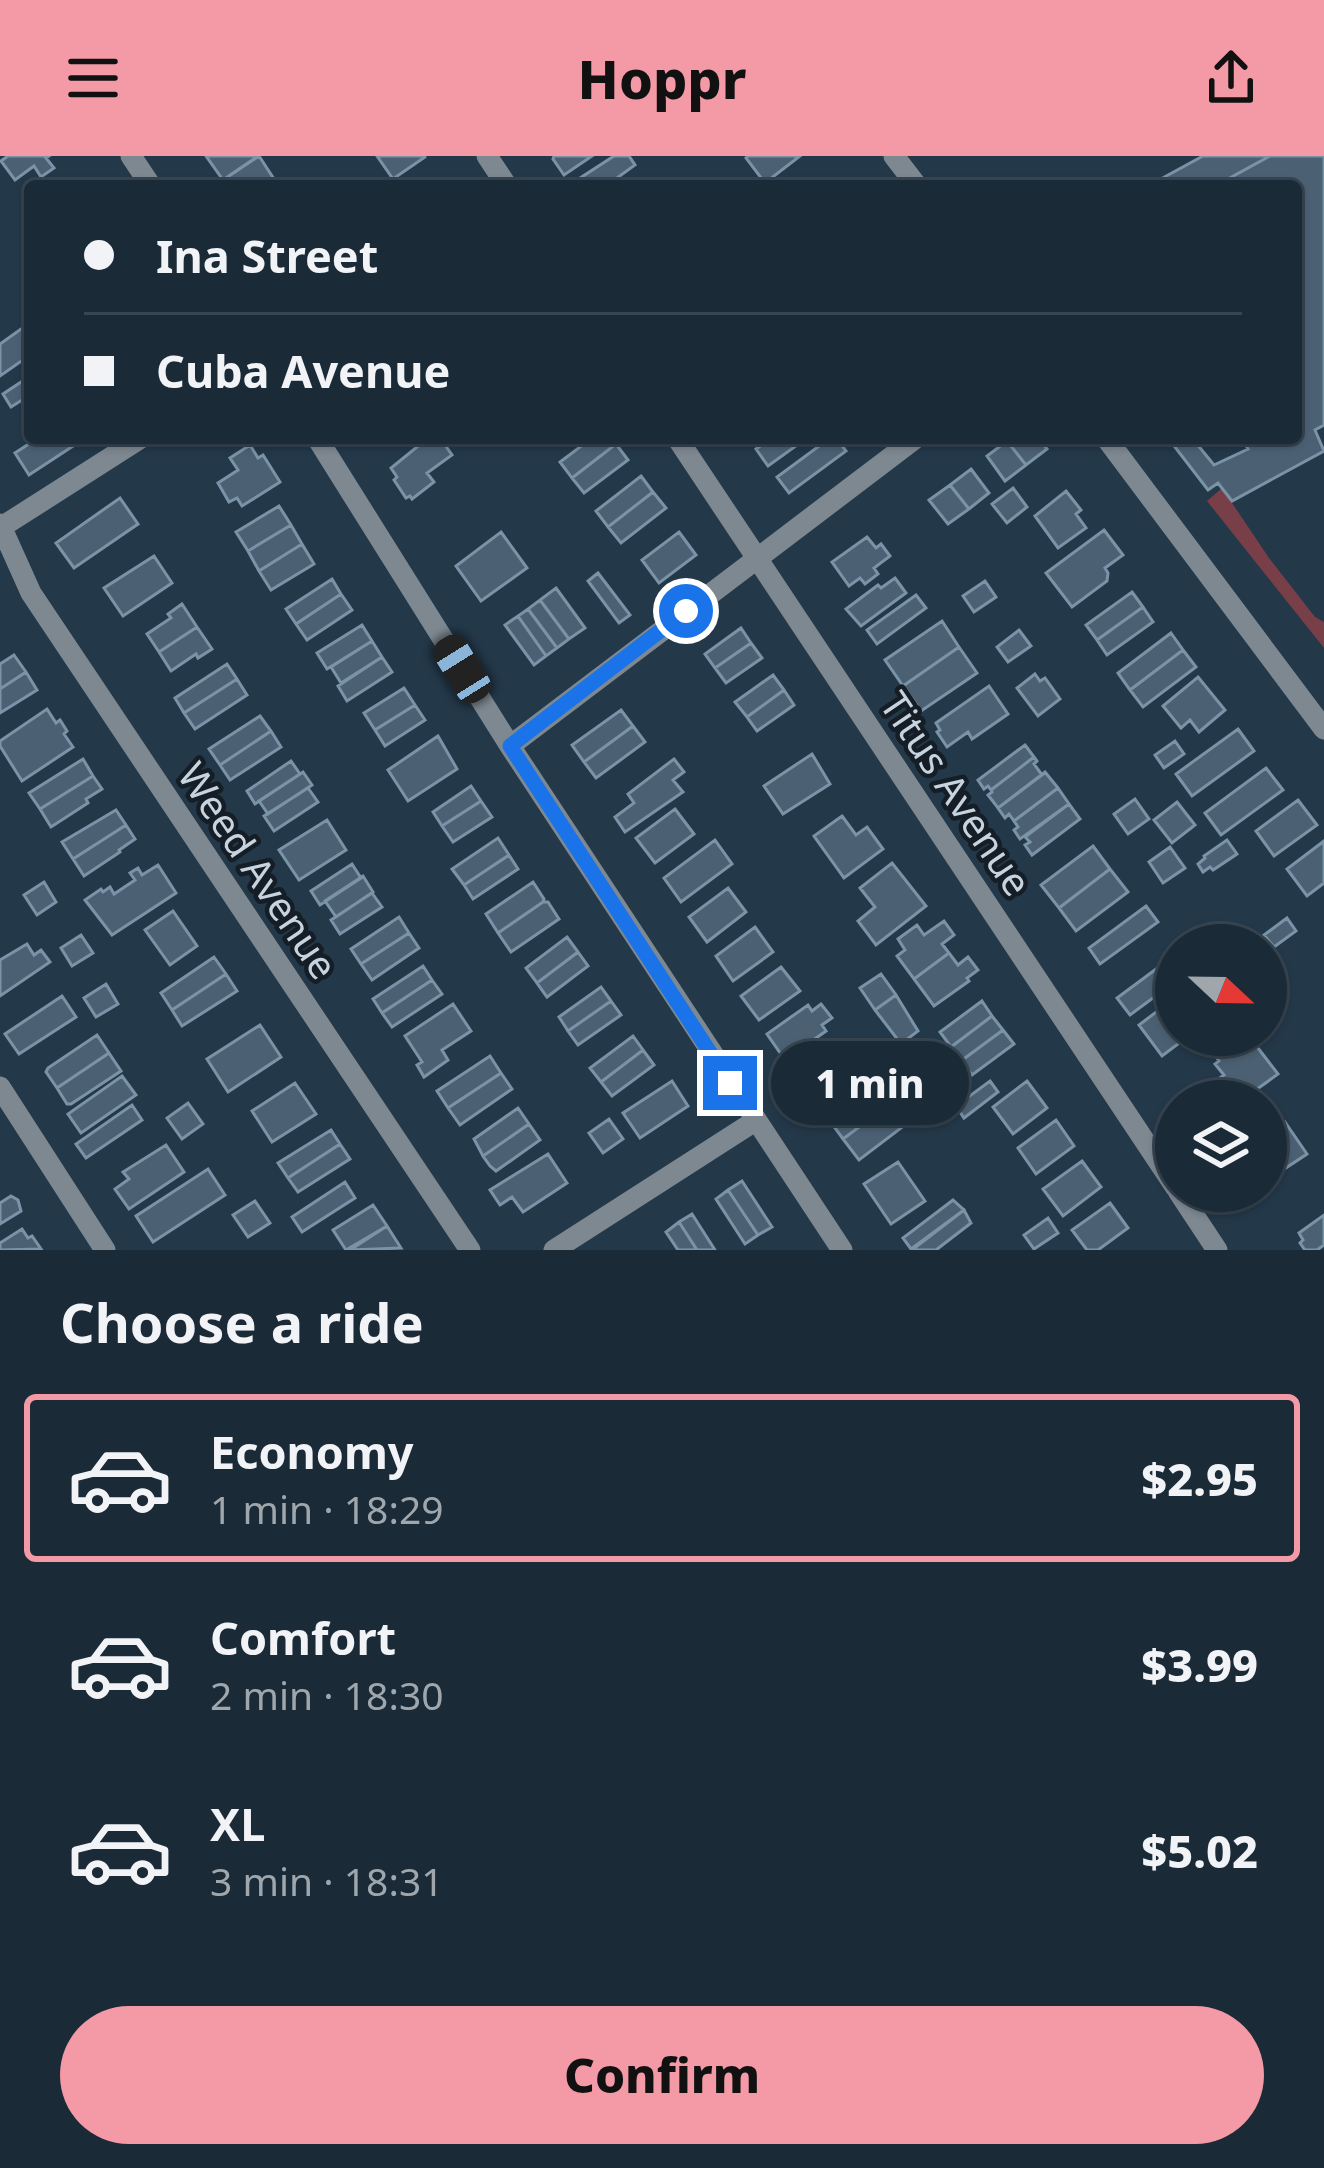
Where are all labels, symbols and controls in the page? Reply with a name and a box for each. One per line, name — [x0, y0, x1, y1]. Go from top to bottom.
text: Hoppr — [578, 41, 746, 115]
icon: menu — [60, 45, 126, 111]
icon: share — [1198, 45, 1264, 111]
text: Ina Street — [156, 225, 378, 286]
text: Cuba Avenue — [156, 340, 450, 401]
route start — [659, 584, 713, 638]
car — [428, 629, 496, 709]
street label: Titus Avenue — [869, 680, 1045, 906]
street label: Weed Avenue — [167, 751, 351, 989]
north arrow — [1155, 924, 1287, 1056]
map controls — [1155, 924, 1287, 1212]
callout: 1 min — [772, 1041, 970, 1125]
route end — [703, 1056, 757, 1110]
text: 1 min — [816, 1056, 924, 1109]
button: layers — [1155, 1080, 1287, 1212]
text: Choose a ride — [60, 1285, 424, 1359]
text: Economy — [210, 1421, 414, 1482]
icon: car — [66, 1424, 174, 1532]
text: $2.95 — [1141, 1448, 1258, 1509]
text: 1 min · 18:29 — [210, 1482, 444, 1535]
text: Comfort — [210, 1607, 396, 1668]
icon: car — [66, 1610, 174, 1718]
text: $3.99 — [1141, 1634, 1258, 1695]
text: 2 min · 18:30 — [210, 1668, 444, 1721]
text: XL — [210, 1793, 265, 1854]
icon: car — [66, 1796, 174, 1904]
text: $5.02 — [1141, 1820, 1258, 1881]
text: 3 min · 18:31 — [210, 1854, 444, 1907]
button: Confirm — [60, 2006, 1264, 2144]

